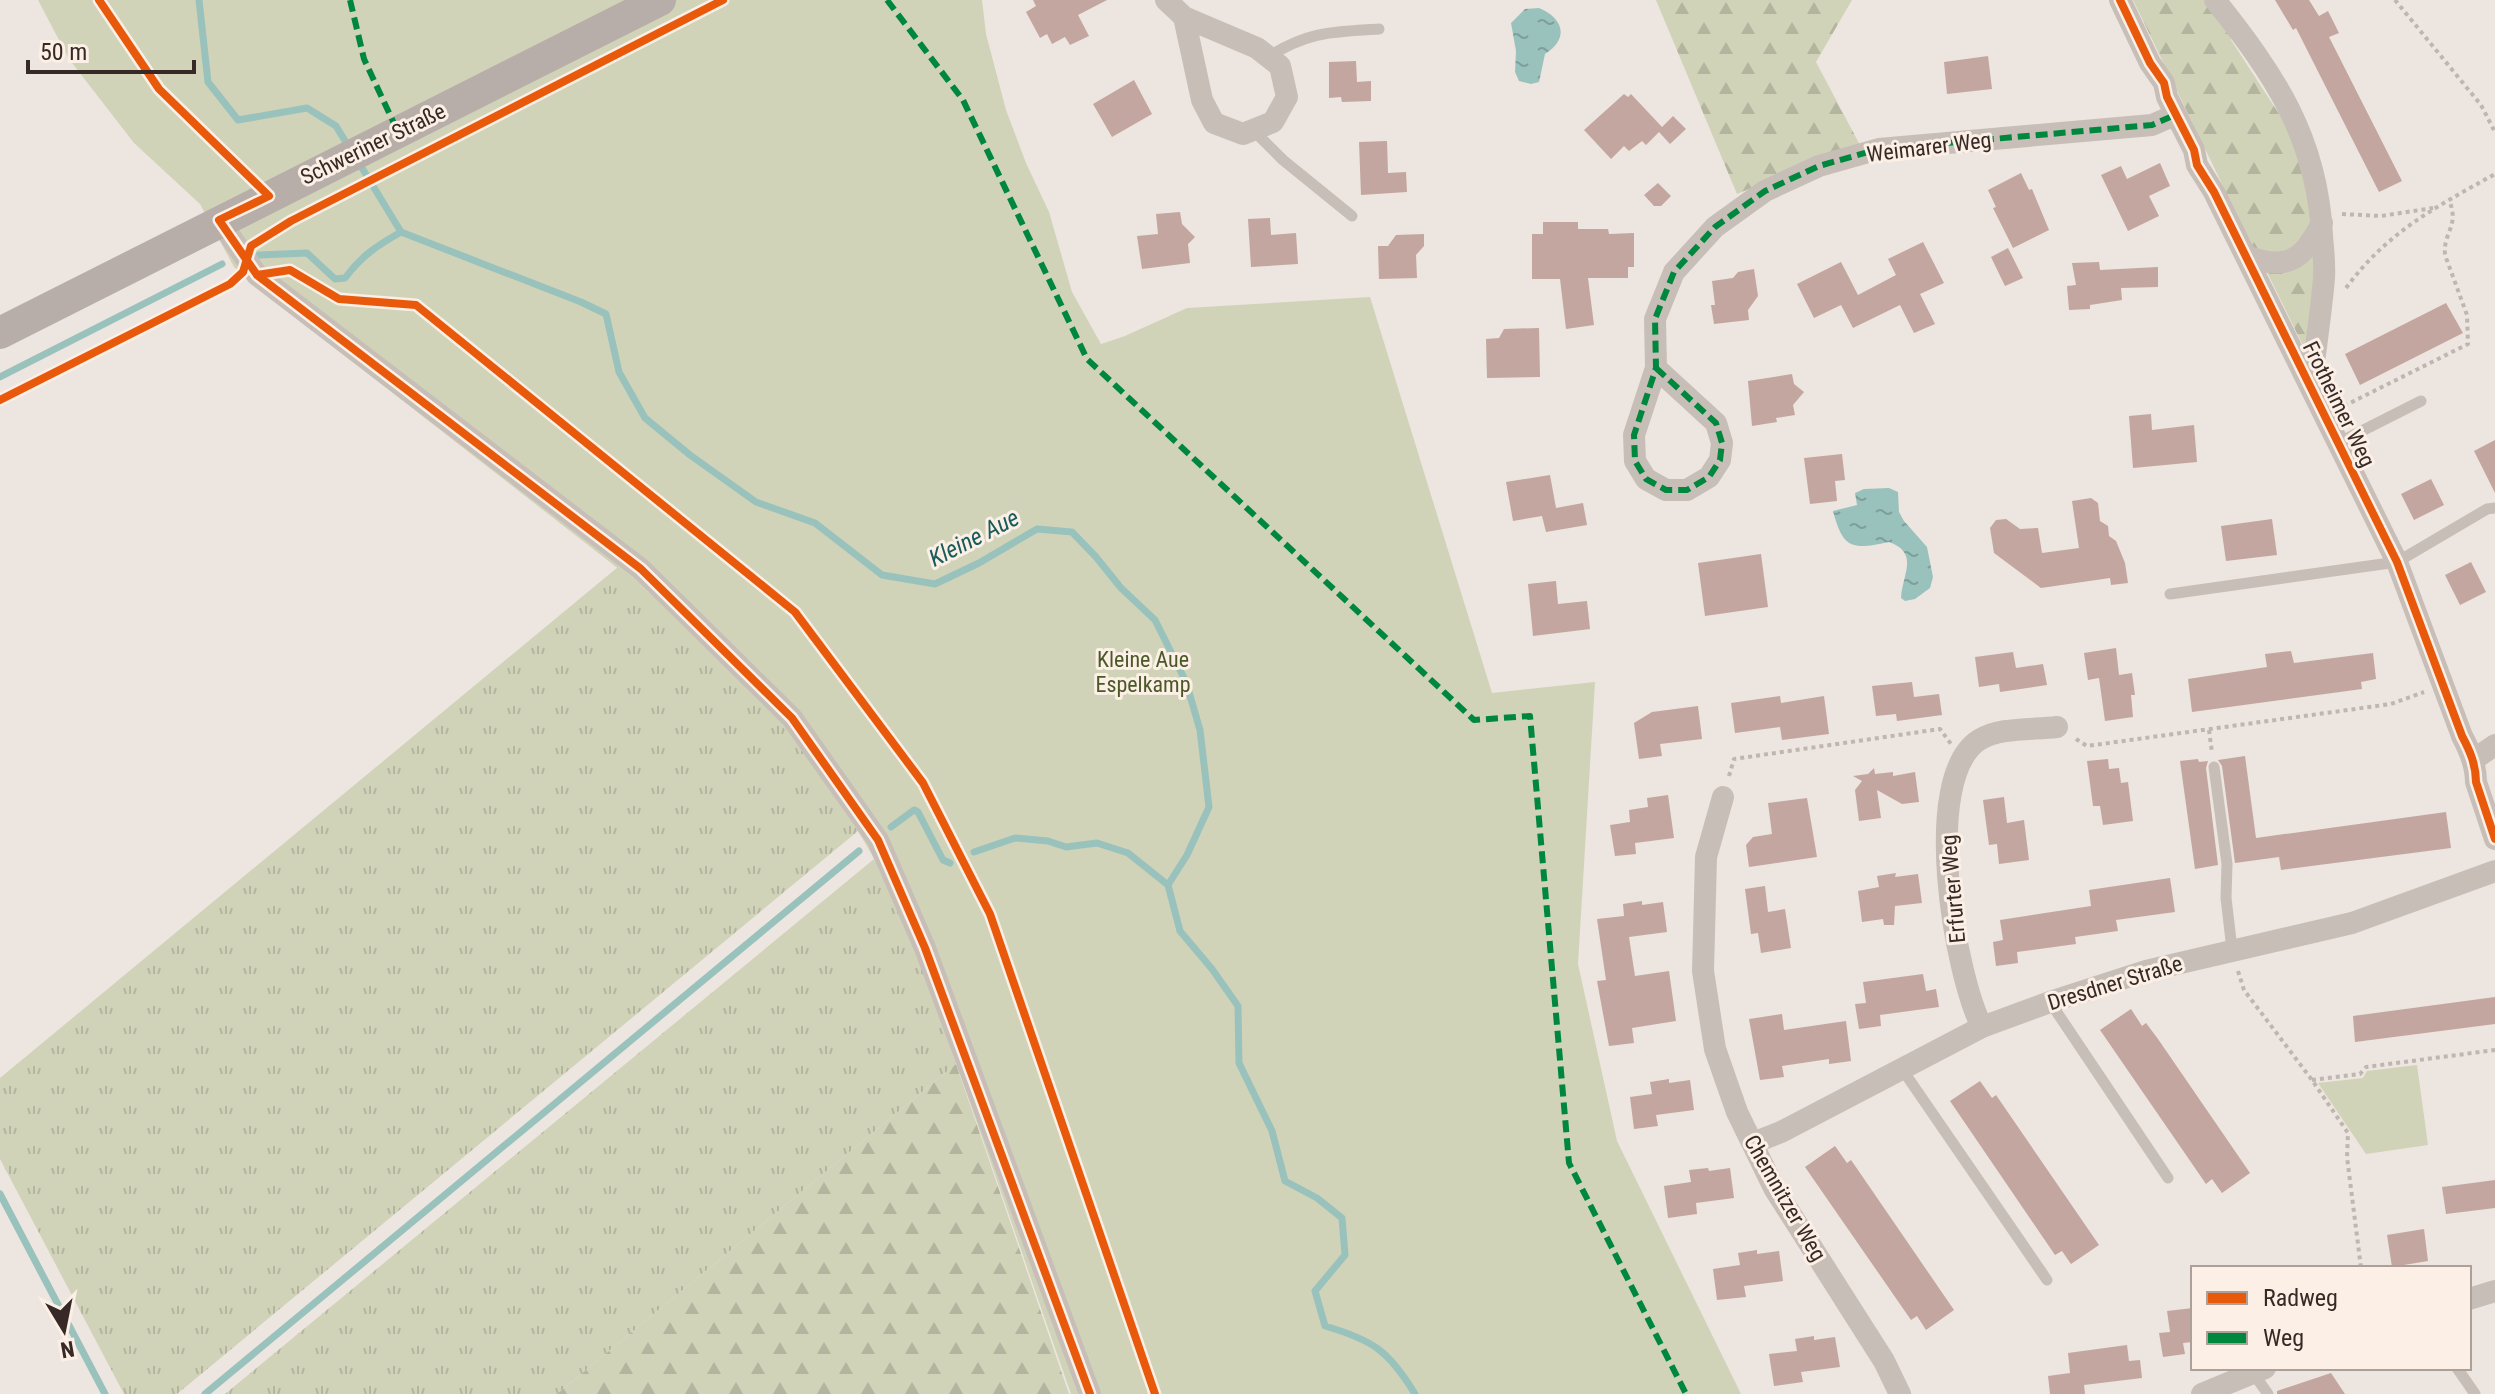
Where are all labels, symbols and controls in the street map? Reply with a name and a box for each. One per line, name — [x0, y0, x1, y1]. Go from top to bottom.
scale bar — [28, 24, 194, 74]
text: 50 m — [40, 38, 87, 66]
street label: Schweriner Straße — [297, 98, 449, 190]
street label: Weimarer Weg — [1865, 127, 1993, 167]
street label: Frotheimer Weg — [2298, 337, 2380, 471]
water label: Kleine Aue — [924, 503, 1024, 573]
park label: Kleine Aue Espelkamp — [1095, 647, 1191, 697]
street label: Erfurter Weg — [1936, 834, 1970, 944]
street label: Dresdner Straße — [2045, 951, 2185, 1015]
street label: Chemnitzer Weg — [1739, 1131, 1831, 1265]
legend — [2191, 1266, 2471, 1370]
text: Radweg — [2263, 1284, 2338, 1312]
north arrow — [24, 1290, 104, 1370]
text: Weg — [2263, 1324, 2304, 1352]
text: N — [59, 1336, 76, 1363]

